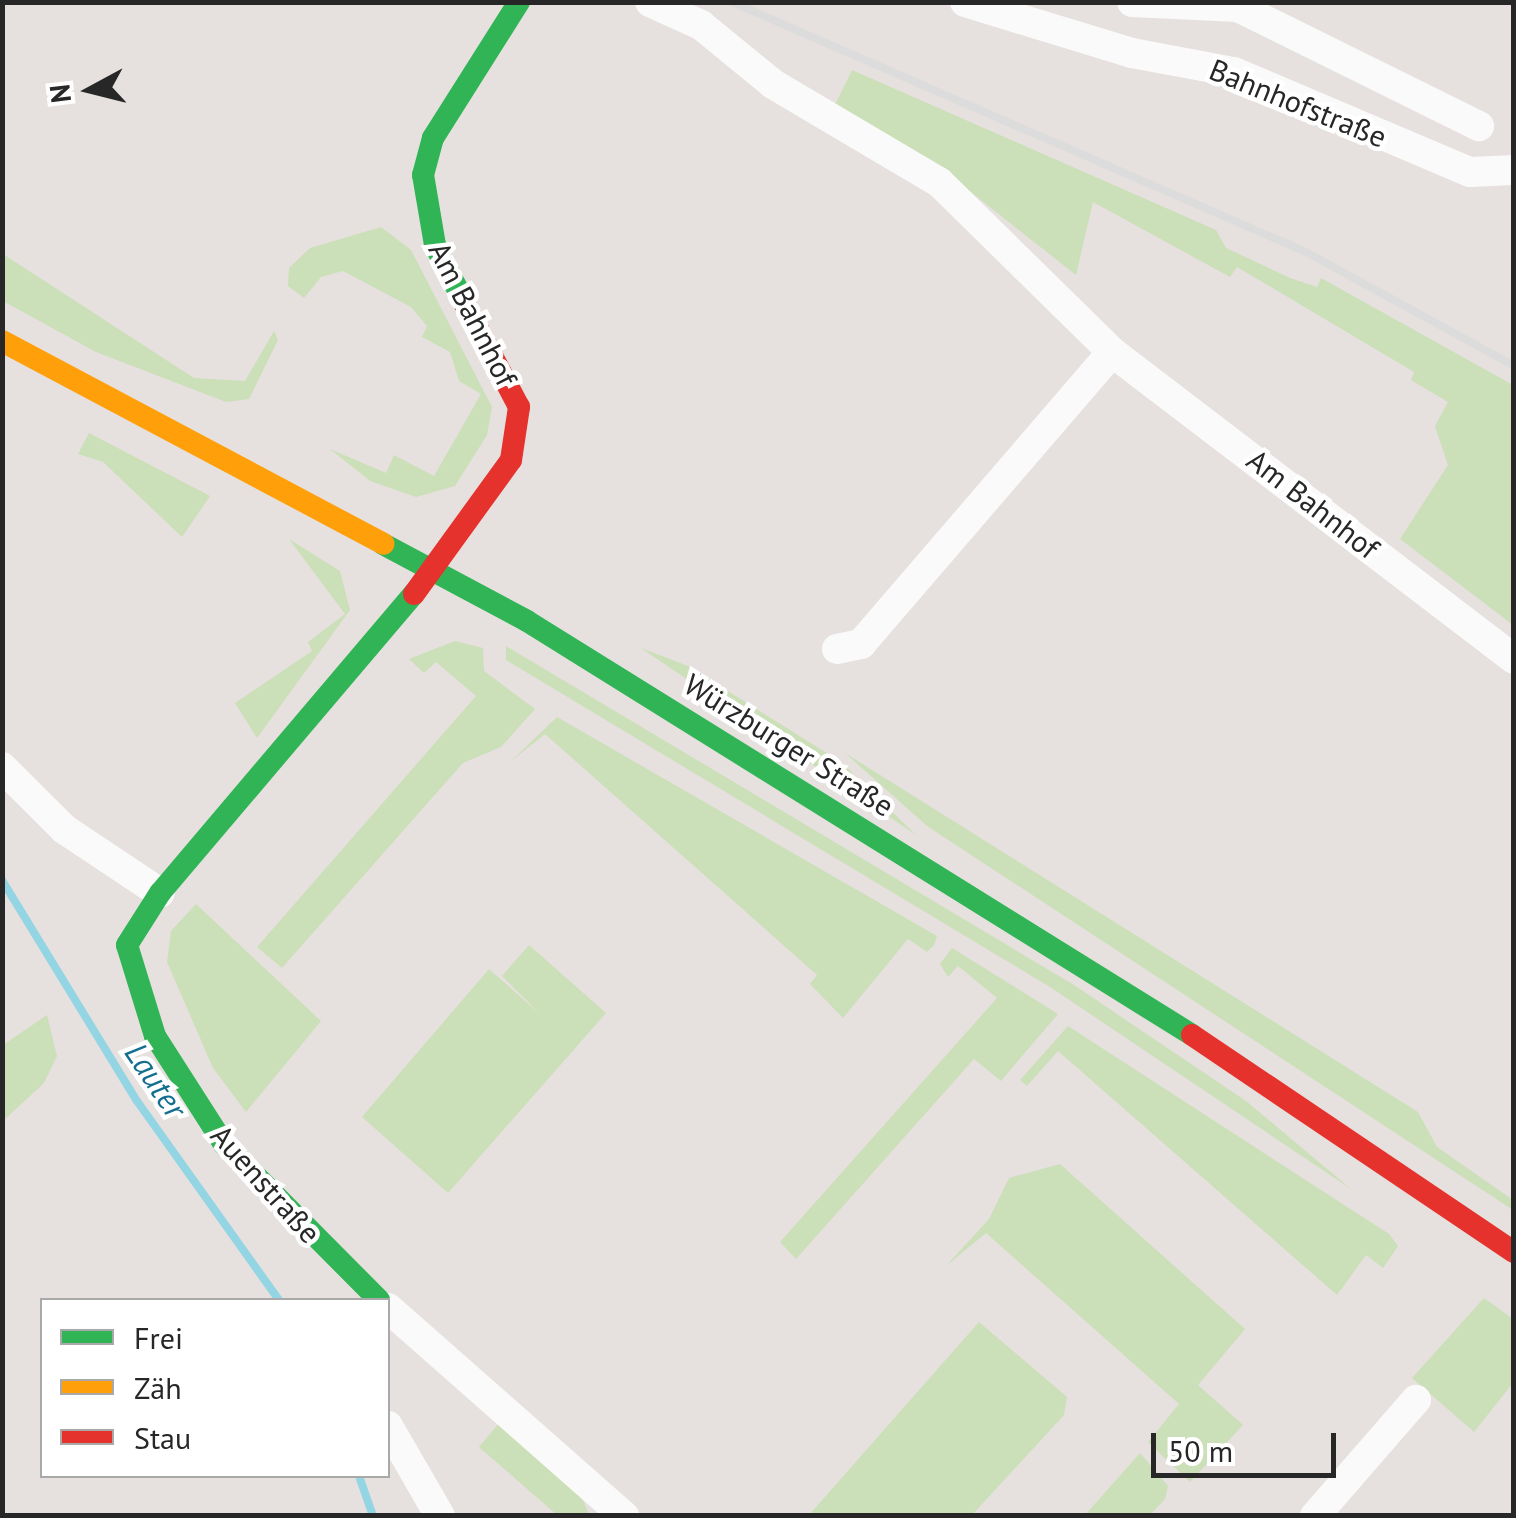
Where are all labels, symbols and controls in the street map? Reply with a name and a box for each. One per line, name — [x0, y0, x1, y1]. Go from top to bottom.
north arrow — [40, 40, 140, 140]
street label: Bahnhofstraße — [1204, 51, 1392, 155]
text: N — [40, 82, 79, 105]
street label: Am Bahnhof — [421, 236, 525, 392]
street label: Am Bahnhof — [1240, 442, 1386, 566]
street label: Würzburger Straße — [678, 666, 900, 824]
water label: Lauter — [117, 1035, 195, 1125]
street label: Auenstraße — [204, 1118, 328, 1250]
legend — [40, 1298, 390, 1478]
text: Frei — [134, 1318, 183, 1357]
text: Zäh — [134, 1368, 182, 1407]
scale bar — [1156, 1413, 1341, 1475]
text: Stau — [134, 1418, 191, 1457]
text: 50 m — [1168, 1431, 1233, 1470]

